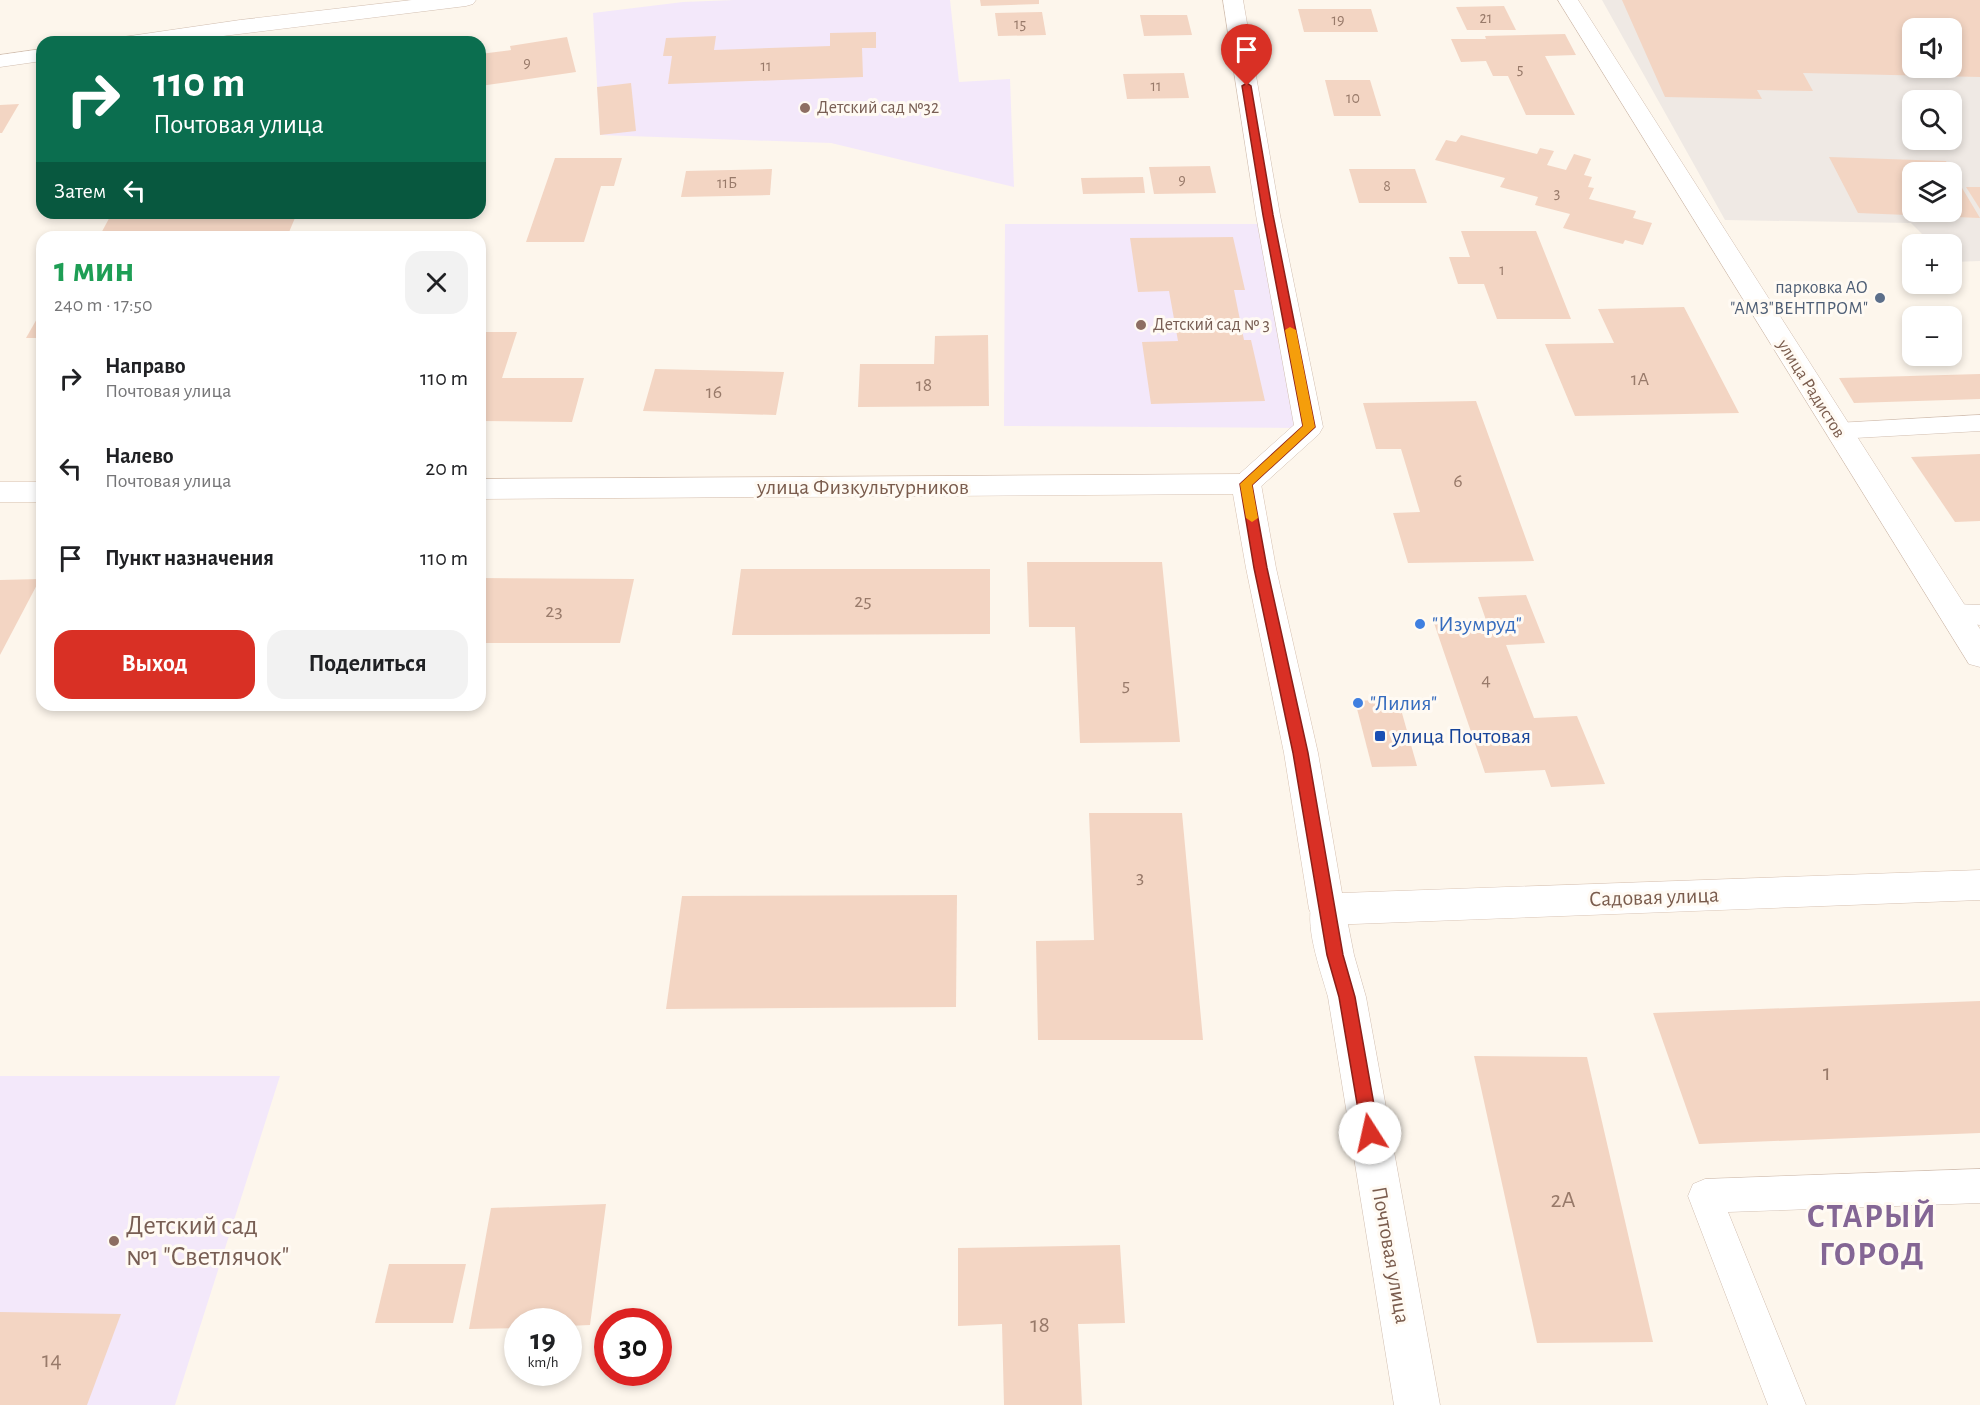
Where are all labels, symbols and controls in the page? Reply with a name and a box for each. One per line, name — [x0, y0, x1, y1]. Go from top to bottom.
house number: 21 — [1480, 10, 1492, 26]
house number: 19 — [1331, 12, 1345, 28]
house number: 15 — [1014, 16, 1026, 32]
map controls — [1902, 18, 1962, 366]
button: sound — [1902, 18, 1962, 78]
pin — [1221, 24, 1272, 86]
icon: arrive — [1230, 33, 1263, 66]
house number: 9 — [523, 55, 531, 71]
house number: 11 — [760, 58, 772, 74]
icon: right — [54, 60, 132, 138]
house number: 5 — [1517, 61, 1523, 77]
text: 110 m — [153, 62, 245, 104]
house number: 11 — [1150, 78, 1162, 94]
house number: 10 — [1346, 90, 1360, 106]
button: search — [1902, 90, 1962, 150]
place label: Детский сад №32 — [817, 99, 939, 117]
marker: Детский сад №32 — [798, 101, 812, 115]
text: Почтовая улица — [153, 111, 324, 138]
button: layers — [1902, 162, 1962, 222]
house number: 9 — [1178, 172, 1186, 188]
icon: left — [118, 174, 151, 207]
house number: 11Б — [717, 175, 737, 191]
house number: 8 — [1383, 178, 1391, 194]
text: Затем — [54, 180, 106, 202]
house number: 3 — [1554, 185, 1560, 201]
button: + — [1902, 234, 1962, 294]
button: close — [405, 251, 468, 314]
text: 1 мин — [54, 252, 134, 288]
house number: 1 — [1499, 262, 1505, 278]
place label: парковка АО "АМЗ"ВЕНТПРОМ" — [1730, 279, 1868, 318]
marker: парковка АО "АМЗ"ВЕНТПРОМ" — [1873, 291, 1887, 305]
text: 240 m · 17:50 — [54, 295, 152, 315]
button: − — [1902, 306, 1962, 366]
place label: Детский сад № 3 — [1153, 316, 1270, 334]
marker: Детский сад № 3 — [1134, 318, 1148, 332]
street label: улица Радистов — [1773, 336, 1848, 441]
text: Направо — [105, 355, 186, 377]
icon: right — [54, 362, 87, 395]
text: 110 m — [420, 367, 468, 389]
house number: 1А — [1631, 369, 1650, 389]
house number: 18 — [916, 375, 932, 395]
text: Почтовая улица — [105, 381, 231, 401]
house number: 16 — [706, 382, 722, 402]
text: Налево — [105, 445, 174, 467]
icon: left — [54, 452, 87, 485]
text: 20 m — [425, 457, 468, 479]
text: Почтовая улица — [105, 471, 231, 491]
house number: 6 — [1453, 471, 1463, 491]
street label: улица Физкультурников — [756, 476, 969, 498]
icon: arrive — [54, 542, 87, 575]
text: Пункт назначения — [105, 547, 274, 569]
text: 110 m — [420, 547, 468, 569]
house number: 25 — [854, 591, 872, 611]
house number: 23 — [545, 601, 563, 621]
place label: "Изумруд" — [1432, 613, 1522, 635]
marker: "Изумруд" — [1413, 617, 1427, 631]
button: Выход — [54, 630, 255, 699]
button: Поделиться — [267, 630, 468, 699]
house number: 4 — [1481, 670, 1491, 690]
house number: 5 — [1122, 675, 1130, 695]
place label: "Лилия" — [1370, 692, 1437, 714]
marker: "Лилия" — [1351, 696, 1365, 710]
place label: улица Почтовая — [1391, 725, 1531, 747]
marker: улица Почтовая — [1373, 729, 1387, 743]
house number: 3 — [1136, 867, 1144, 887]
street label: Садовая улица — [1589, 884, 1719, 910]
house number: 1 — [1823, 1061, 1831, 1085]
position arrow — [1338, 1101, 1402, 1165]
street label: Почтовая улица — [1368, 1185, 1414, 1325]
house number: 2А — [1550, 1188, 1576, 1212]
district label: СТАРЫЙ ГОРОД — [1807, 1199, 1937, 1272]
place label: Детский сад №1 "Светлячок" — [126, 1212, 289, 1270]
marker: Детский сад №1 "Светлячок" — [107, 1234, 121, 1248]
speed limit sign: 30 — [594, 1308, 672, 1386]
house number: 18 — [1030, 1313, 1050, 1337]
text: 19 — [530, 1325, 556, 1355]
house number: 14 — [42, 1348, 62, 1372]
text: km/h — [528, 1355, 558, 1370]

